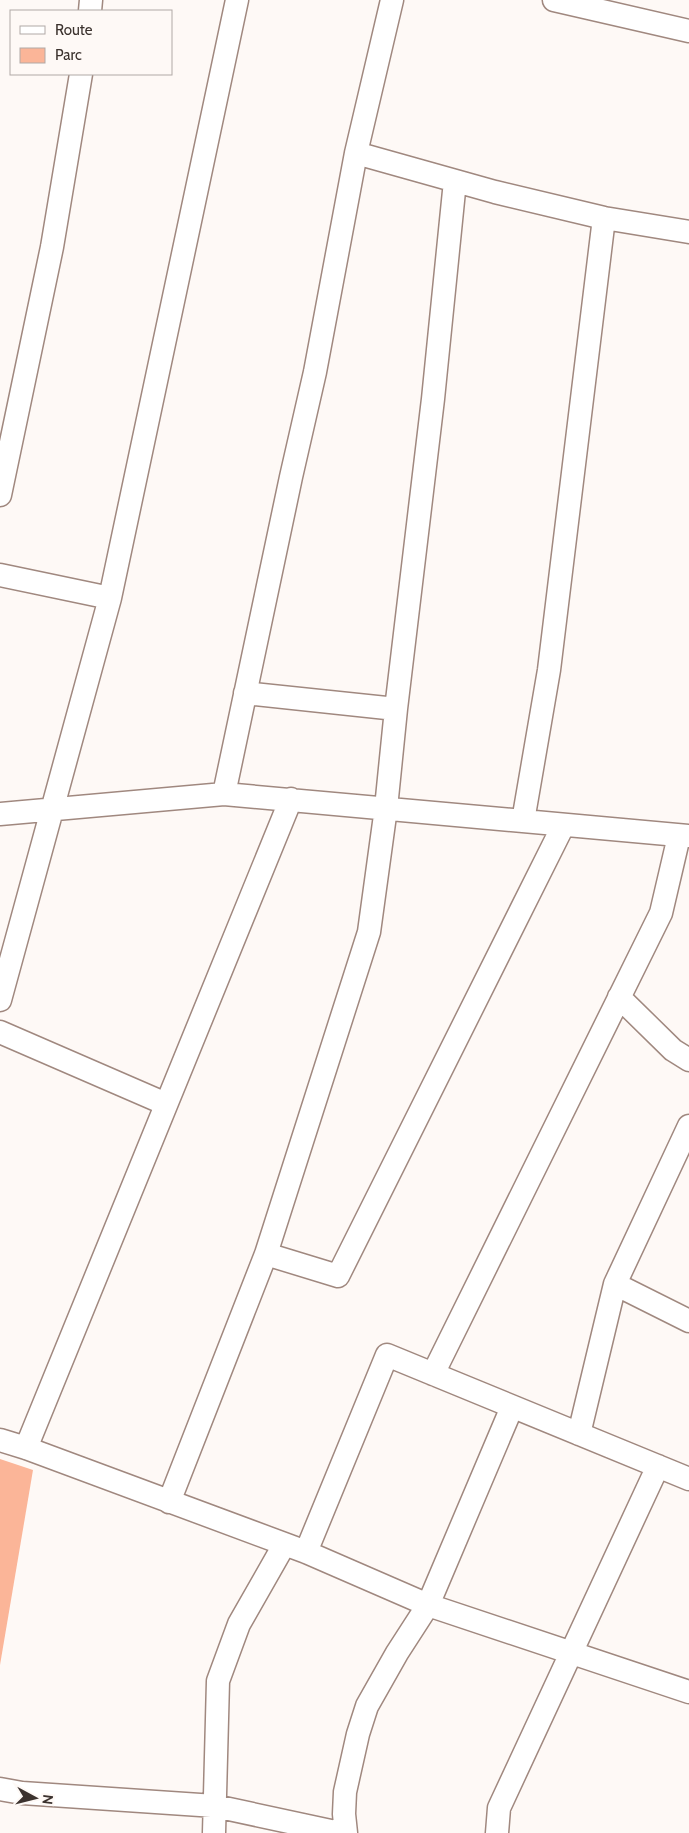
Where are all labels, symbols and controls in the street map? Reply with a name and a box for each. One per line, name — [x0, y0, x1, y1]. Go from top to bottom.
legend — [10, 10, 172, 75]
text: Route — [55, 21, 93, 39]
text: Parc — [55, 46, 82, 64]
north arrow — [10, 1773, 60, 1823]
text: N — [38, 1794, 57, 1806]

